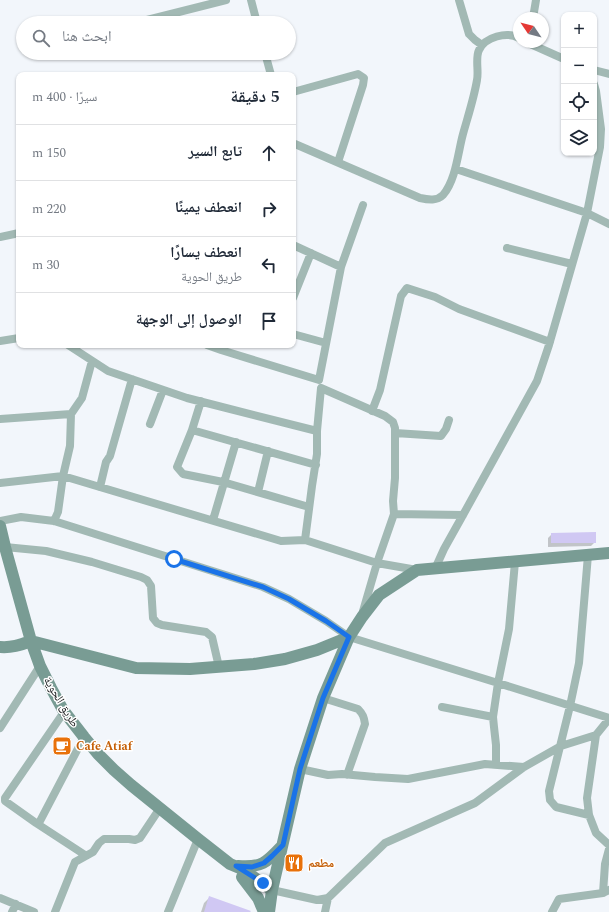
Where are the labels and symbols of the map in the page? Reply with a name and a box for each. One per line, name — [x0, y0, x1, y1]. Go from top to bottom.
north arrow — [513, 12, 549, 48]
route start — [165, 550, 183, 568]
street label: طريق الحوية — [38, 673, 84, 731]
cafe icon: Cafe Atiaf — [51, 735, 73, 757]
place label: Cafe Atiaf — [76, 737, 134, 756]
restaurant icon: مطعم — [283, 852, 305, 874]
place label: مطعم — [308, 854, 335, 873]
route end — [254, 874, 272, 892]

